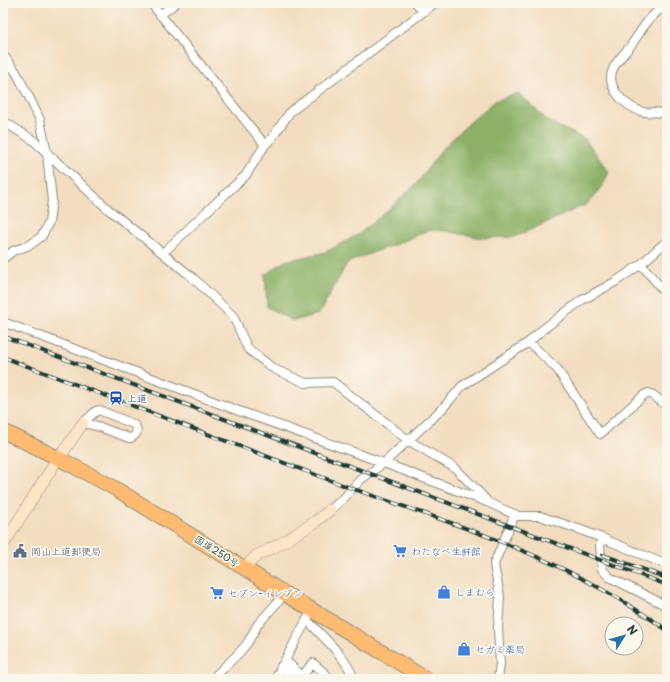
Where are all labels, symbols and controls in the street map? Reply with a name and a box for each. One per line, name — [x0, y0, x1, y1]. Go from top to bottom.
station icon: 上道 — [108, 390, 124, 406]
place label: 上道 — [127, 390, 147, 405]
street label: 国道250号 — [192, 531, 243, 570]
public building icon: 岡山上道郵便局 — [12, 543, 28, 559]
place label: 岡山上道郵便局 — [31, 543, 101, 558]
supermarket icon: わたなべ生鮮館 — [392, 543, 408, 559]
place label: わたなべ生鮮館 — [411, 543, 481, 558]
shop icon: しまむら — [436, 584, 452, 600]
place label: しまむら — [455, 584, 495, 599]
supermarket icon: セブン-イレブン — [209, 585, 225, 601]
place label: セブン-イレブン — [228, 585, 303, 600]
north arrow — [604, 616, 644, 656]
text: N — [623, 621, 642, 639]
shop icon: セガミ薬局 — [456, 641, 472, 657]
place label: セガミ薬局 — [475, 641, 525, 656]

